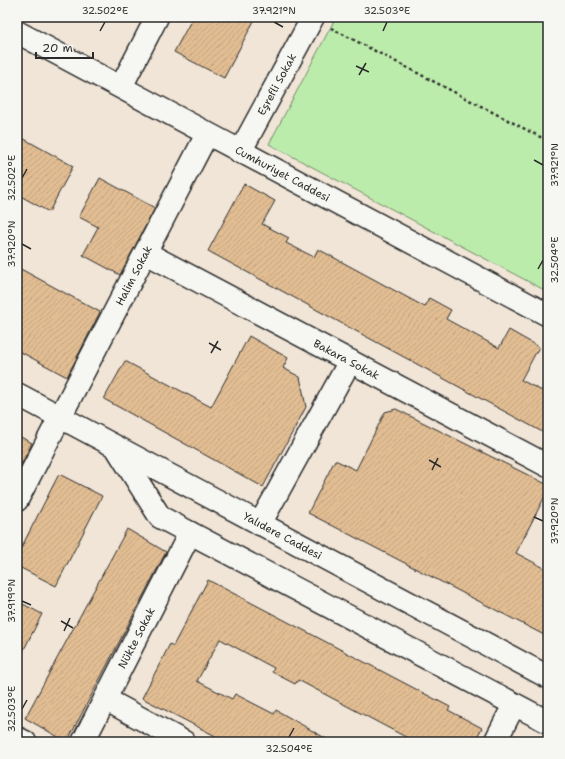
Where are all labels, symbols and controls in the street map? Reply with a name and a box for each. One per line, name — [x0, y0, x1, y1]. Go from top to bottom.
text: 32.502°E — [82, 4, 128, 17]
text: 37.921°N — [252, 4, 296, 17]
text: 32.503°E — [364, 4, 410, 17]
scale bar — [36, 34, 93, 60]
text: 20 m — [42, 40, 73, 56]
street label: Eşrefli Sokak — [254, 51, 300, 118]
street label: Cumhuriyet Caddesi — [232, 143, 333, 205]
text: 37.921°N — [548, 143, 561, 187]
text: 32.502°E — [5, 155, 18, 201]
text: 37.920°N — [5, 221, 18, 267]
text: 32.504°E — [548, 237, 561, 283]
street label: Halim Sokak — [112, 243, 156, 308]
street label: Bakara Sokak — [311, 336, 382, 383]
text: 37.920°N — [548, 498, 561, 544]
street label: Yalıdere Caddesi — [240, 509, 325, 563]
text: 37.919°N — [5, 579, 18, 623]
street label: Nükte Sokak — [115, 605, 159, 671]
text: 32.503°E — [5, 686, 18, 732]
text: 32.504°E — [266, 742, 312, 755]

